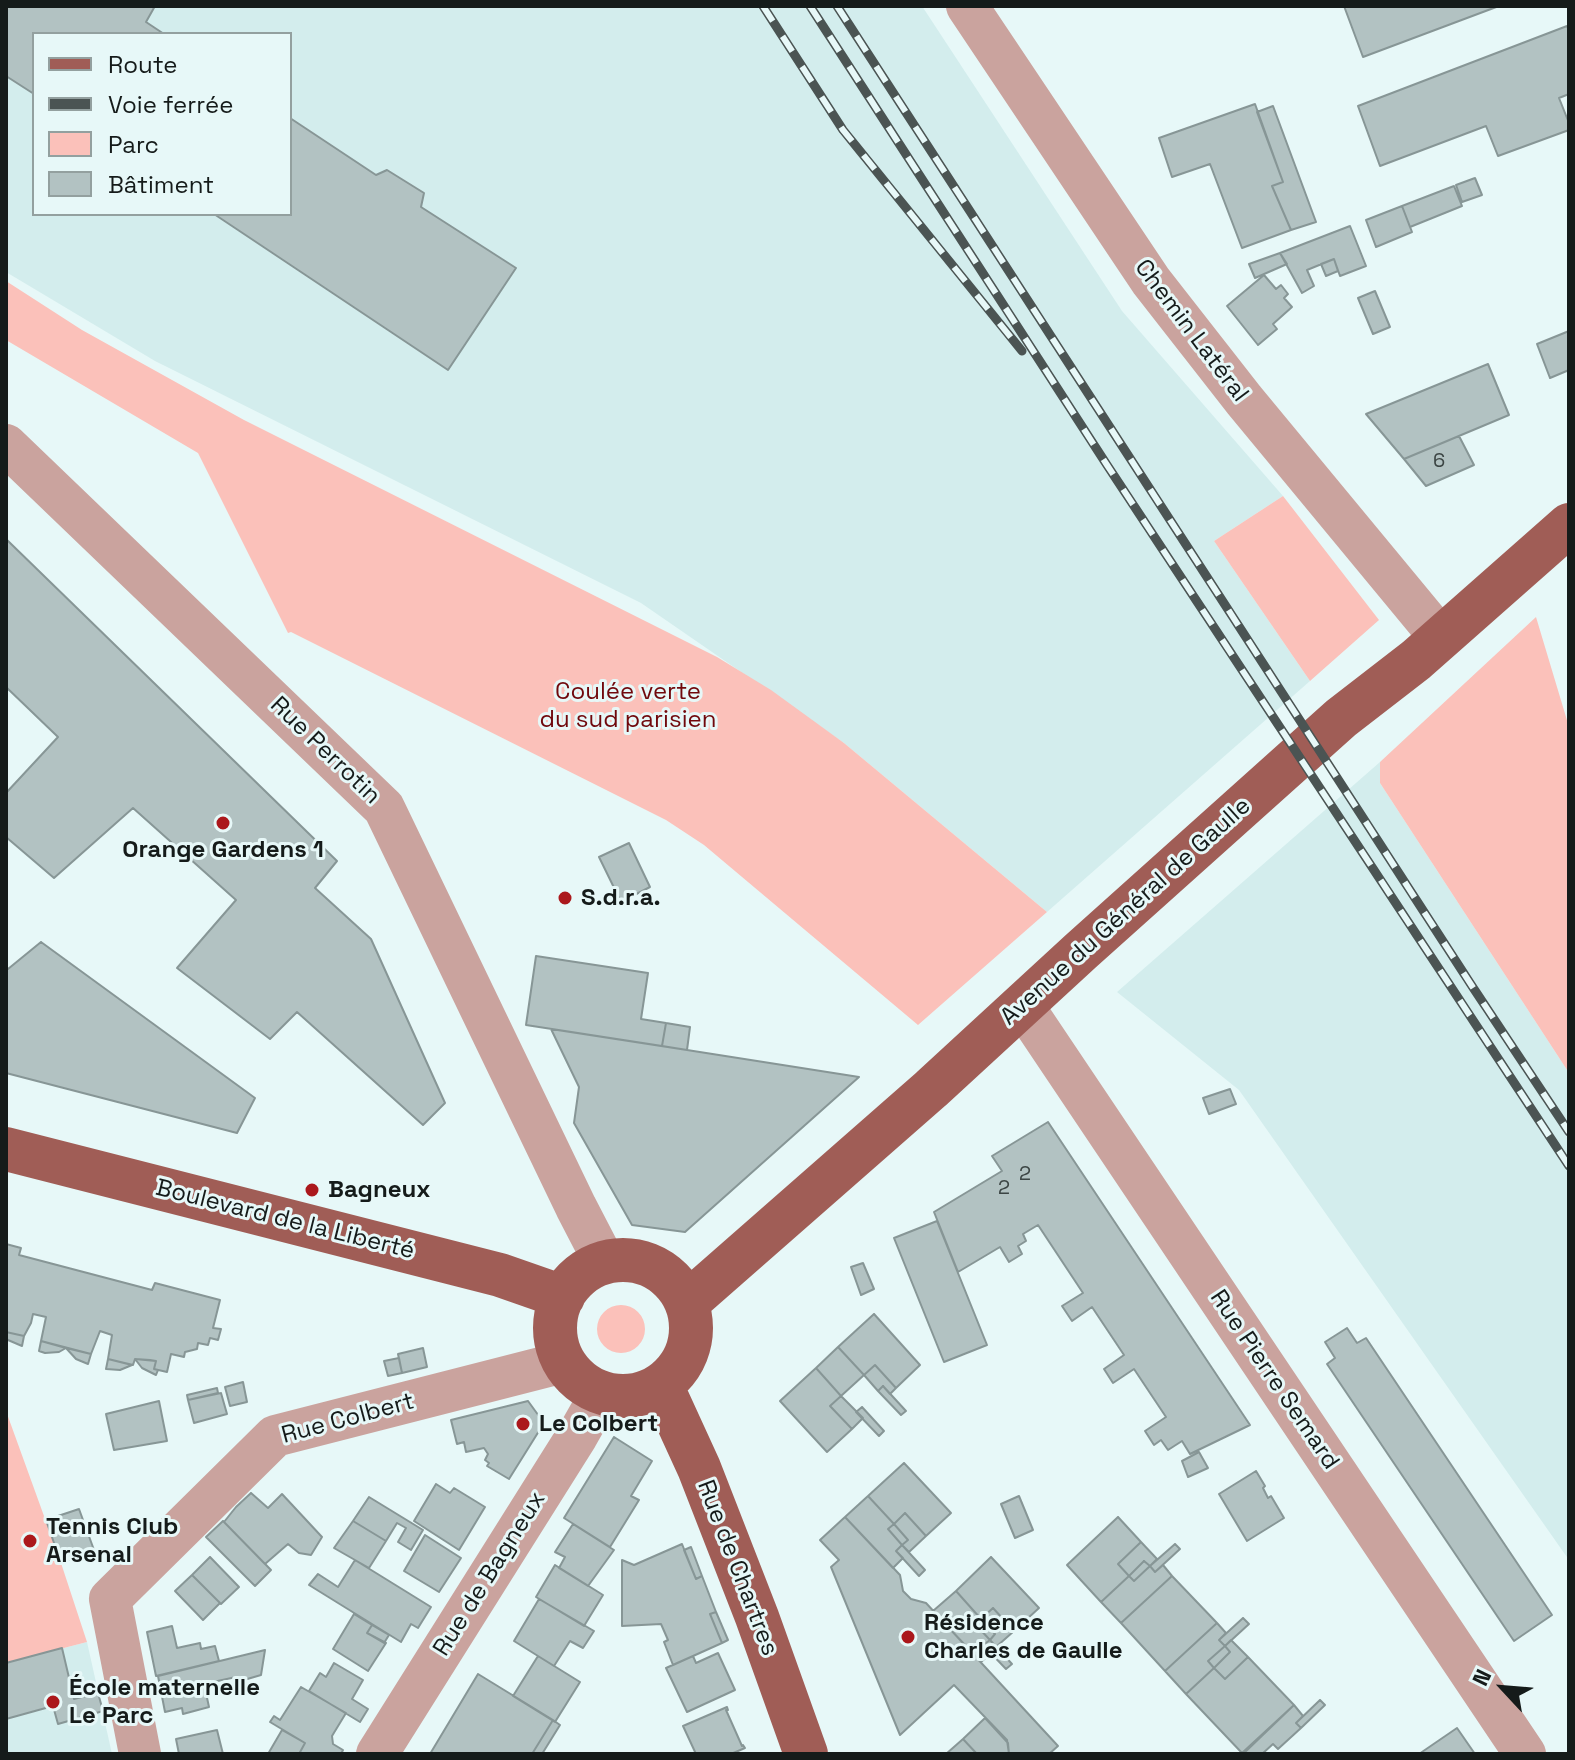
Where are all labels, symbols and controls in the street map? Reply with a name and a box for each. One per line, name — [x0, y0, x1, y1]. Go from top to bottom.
legend — [32, 32, 292, 216]
text: Route — [108, 49, 177, 80]
text: Voie ferrée — [108, 89, 233, 120]
text: Parc — [108, 129, 159, 160]
text: Bâtiment — [108, 169, 214, 200]
street label: Chemin Latéral — [1128, 254, 1254, 408]
house number: 6 — [1433, 450, 1445, 474]
park label: Coulée verte du sud parisien — [540, 678, 716, 734]
street label: Rue Perrotin — [264, 691, 386, 811]
street label: Avenue du Général de Gaulle — [995, 792, 1257, 1032]
marker: Orange Gardens 1 — [214, 814, 232, 832]
place label: Orange Gardens 1 — [122, 836, 324, 864]
place label: S.d.r.a. — [581, 884, 661, 912]
marker: S.d.r.a. — [556, 889, 574, 907]
house number: 2 — [1019, 1163, 1031, 1187]
street label: Boulevard de la Liberté — [153, 1174, 417, 1266]
place label: Bagneux — [328, 1176, 431, 1204]
house number: 2 — [998, 1177, 1010, 1201]
marker: Bagneux — [303, 1181, 321, 1199]
street label: Rue Pierre Semard — [1203, 1285, 1345, 1475]
street label: Rue Colbert — [279, 1387, 417, 1451]
place label: Le Colbert — [539, 1410, 658, 1438]
marker: Le Colbert — [514, 1415, 532, 1433]
street label: Rue de Chartres — [690, 1476, 784, 1660]
street label: Rue de Bagneux — [428, 1486, 552, 1662]
place label: Tennis Club Arsenal — [46, 1513, 178, 1569]
marker: Tennis Club Arsenal — [21, 1532, 39, 1550]
place label: Résidence Charles de Gaulle — [924, 1609, 1123, 1665]
marker: Résidence Charles de Gaulle — [899, 1628, 917, 1646]
north arrow — [1463, 1648, 1543, 1728]
text: N — [1466, 1665, 1497, 1690]
place label: École maternelle Le Parc — [69, 1674, 260, 1730]
marker: École maternelle Le Parc — [44, 1693, 62, 1711]

